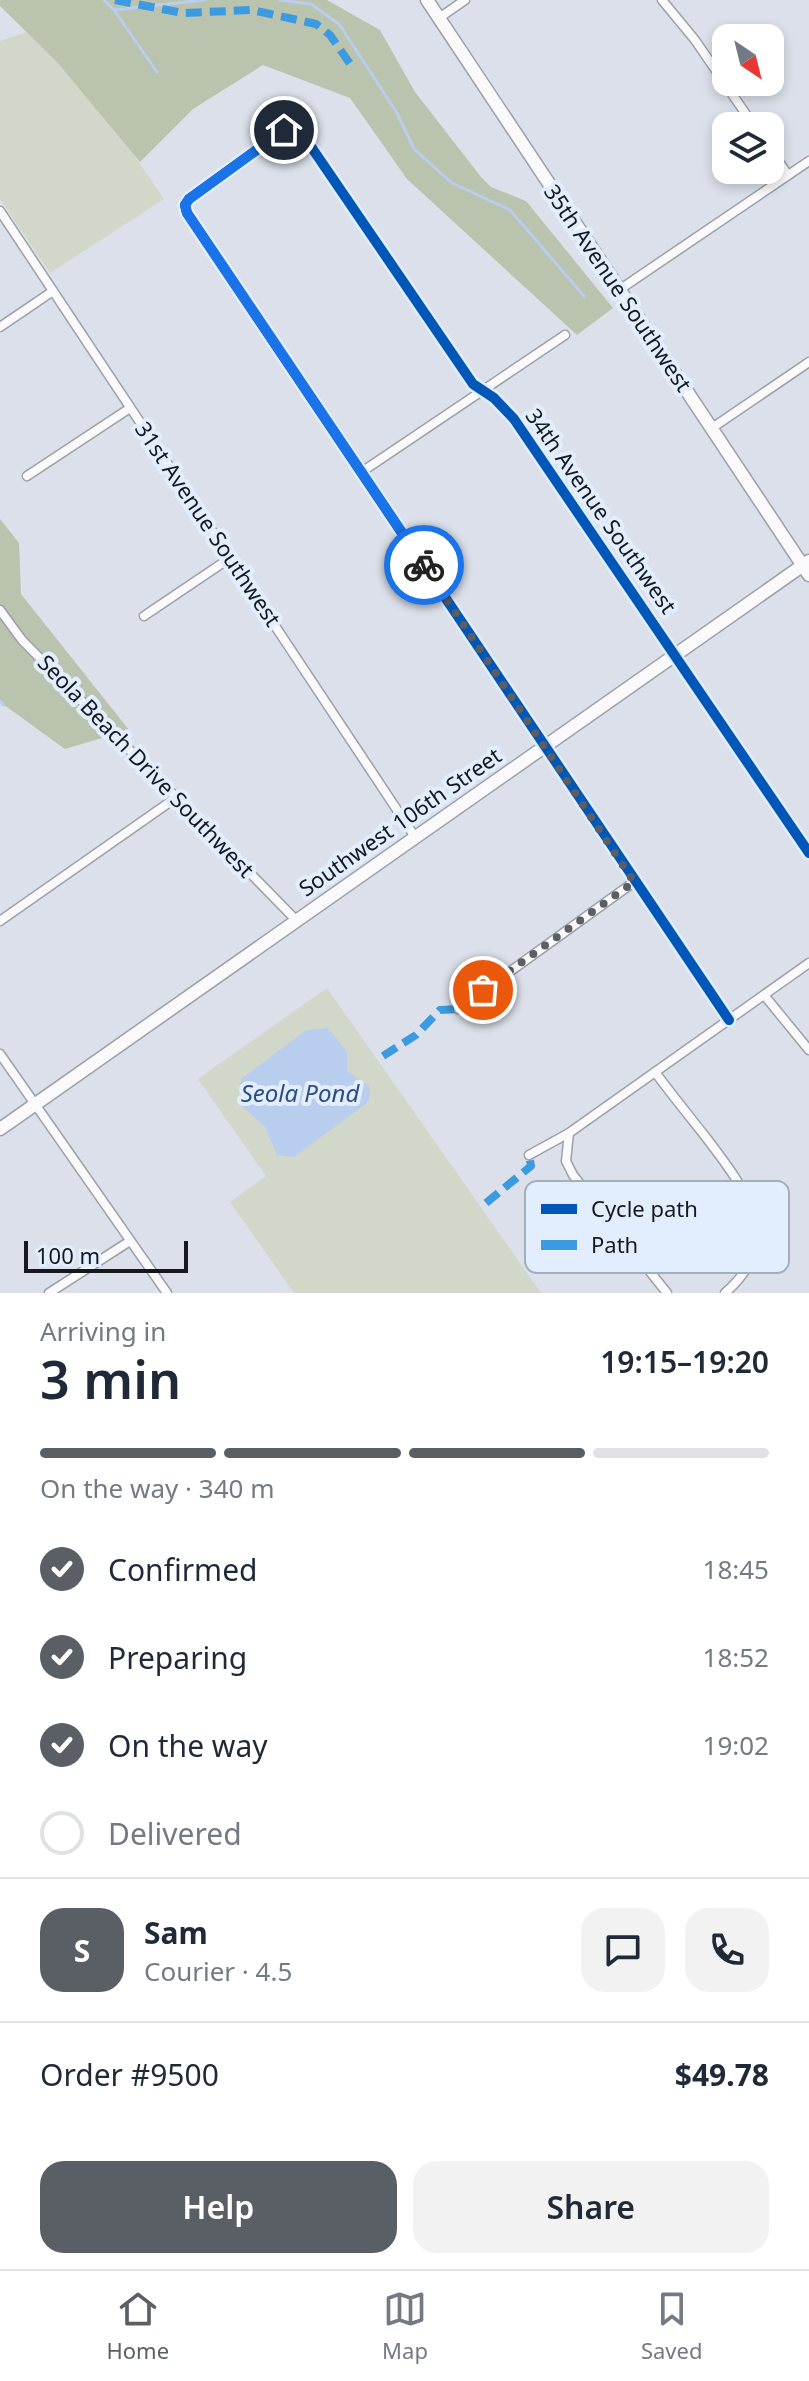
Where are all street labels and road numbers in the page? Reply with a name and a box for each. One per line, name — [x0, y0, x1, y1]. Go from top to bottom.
street label: 35th Avenue Southwest — [538, 178, 700, 397]
street label: 34th Avenue Southwest — [520, 402, 684, 619]
street label: 31st Avenue Southwest — [129, 415, 289, 632]
street label: Seola Beach Drive Southwest — [32, 647, 261, 883]
street label: Southwest 106th Street — [292, 740, 507, 903]

